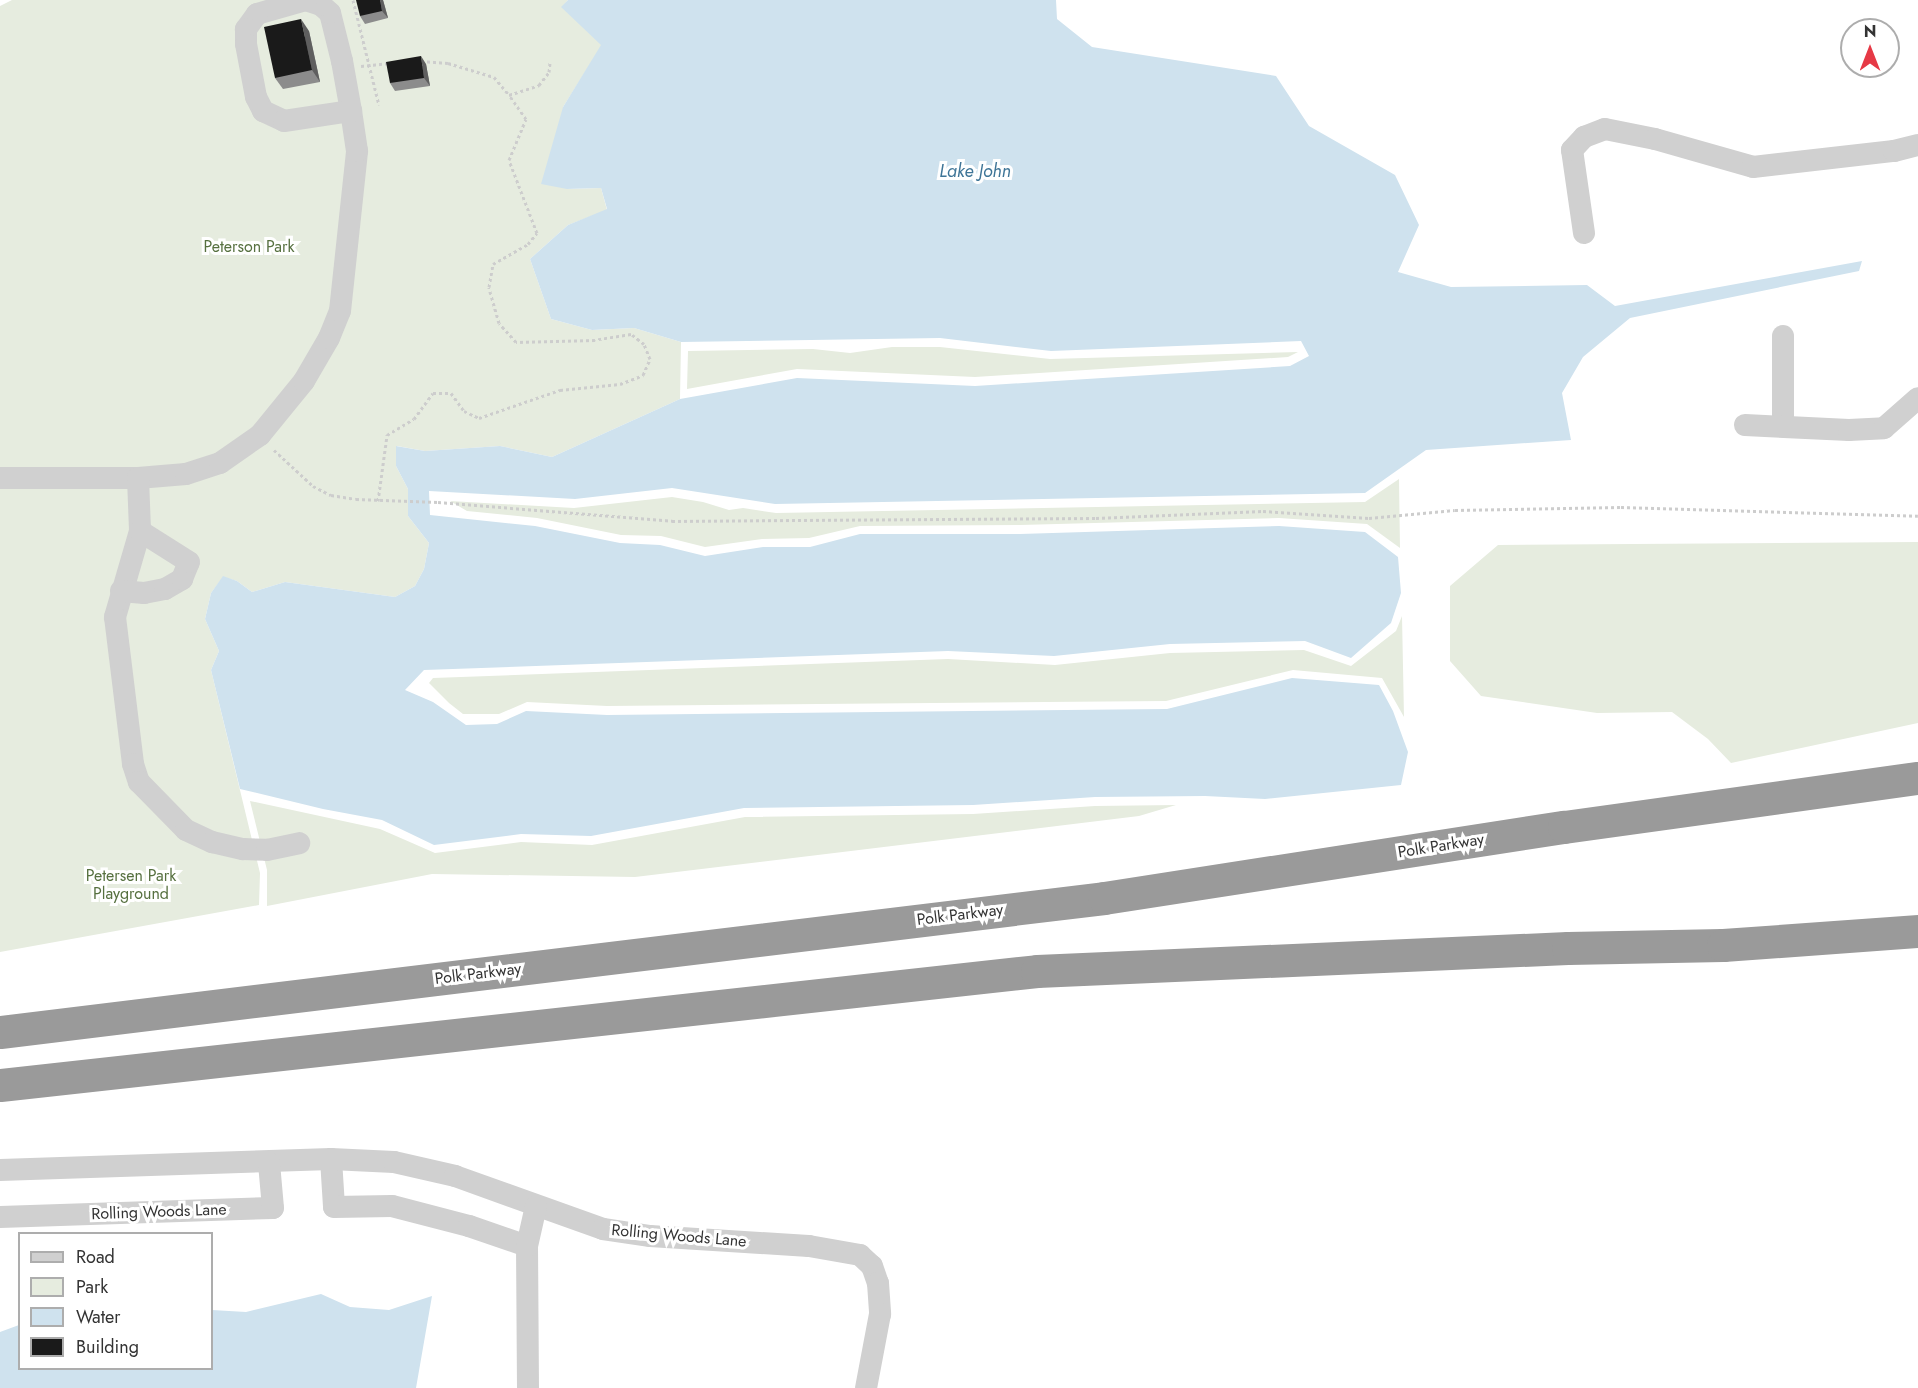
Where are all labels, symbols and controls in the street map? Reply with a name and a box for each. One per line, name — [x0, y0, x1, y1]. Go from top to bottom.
north arrow — [1840, 18, 1900, 78]
text: N — [1864, 20, 1876, 43]
water label: Lake John — [939, 160, 1011, 182]
park label: Peterson Park — [204, 237, 294, 257]
street label: Polk Parkway — [1397, 830, 1485, 862]
park label: Petersen Park Playground — [86, 866, 176, 904]
street label: Polk Parkway — [916, 900, 1004, 930]
street label: Polk Parkway — [434, 959, 522, 989]
street label: Rolling Woods Lane — [91, 1200, 227, 1224]
street label: Rolling Woods Lane — [611, 1221, 747, 1251]
legend — [18, 1232, 213, 1370]
text: Road — [76, 1244, 115, 1270]
text: Park — [76, 1274, 108, 1300]
text: Water — [76, 1304, 120, 1330]
text: Building — [76, 1334, 139, 1360]

